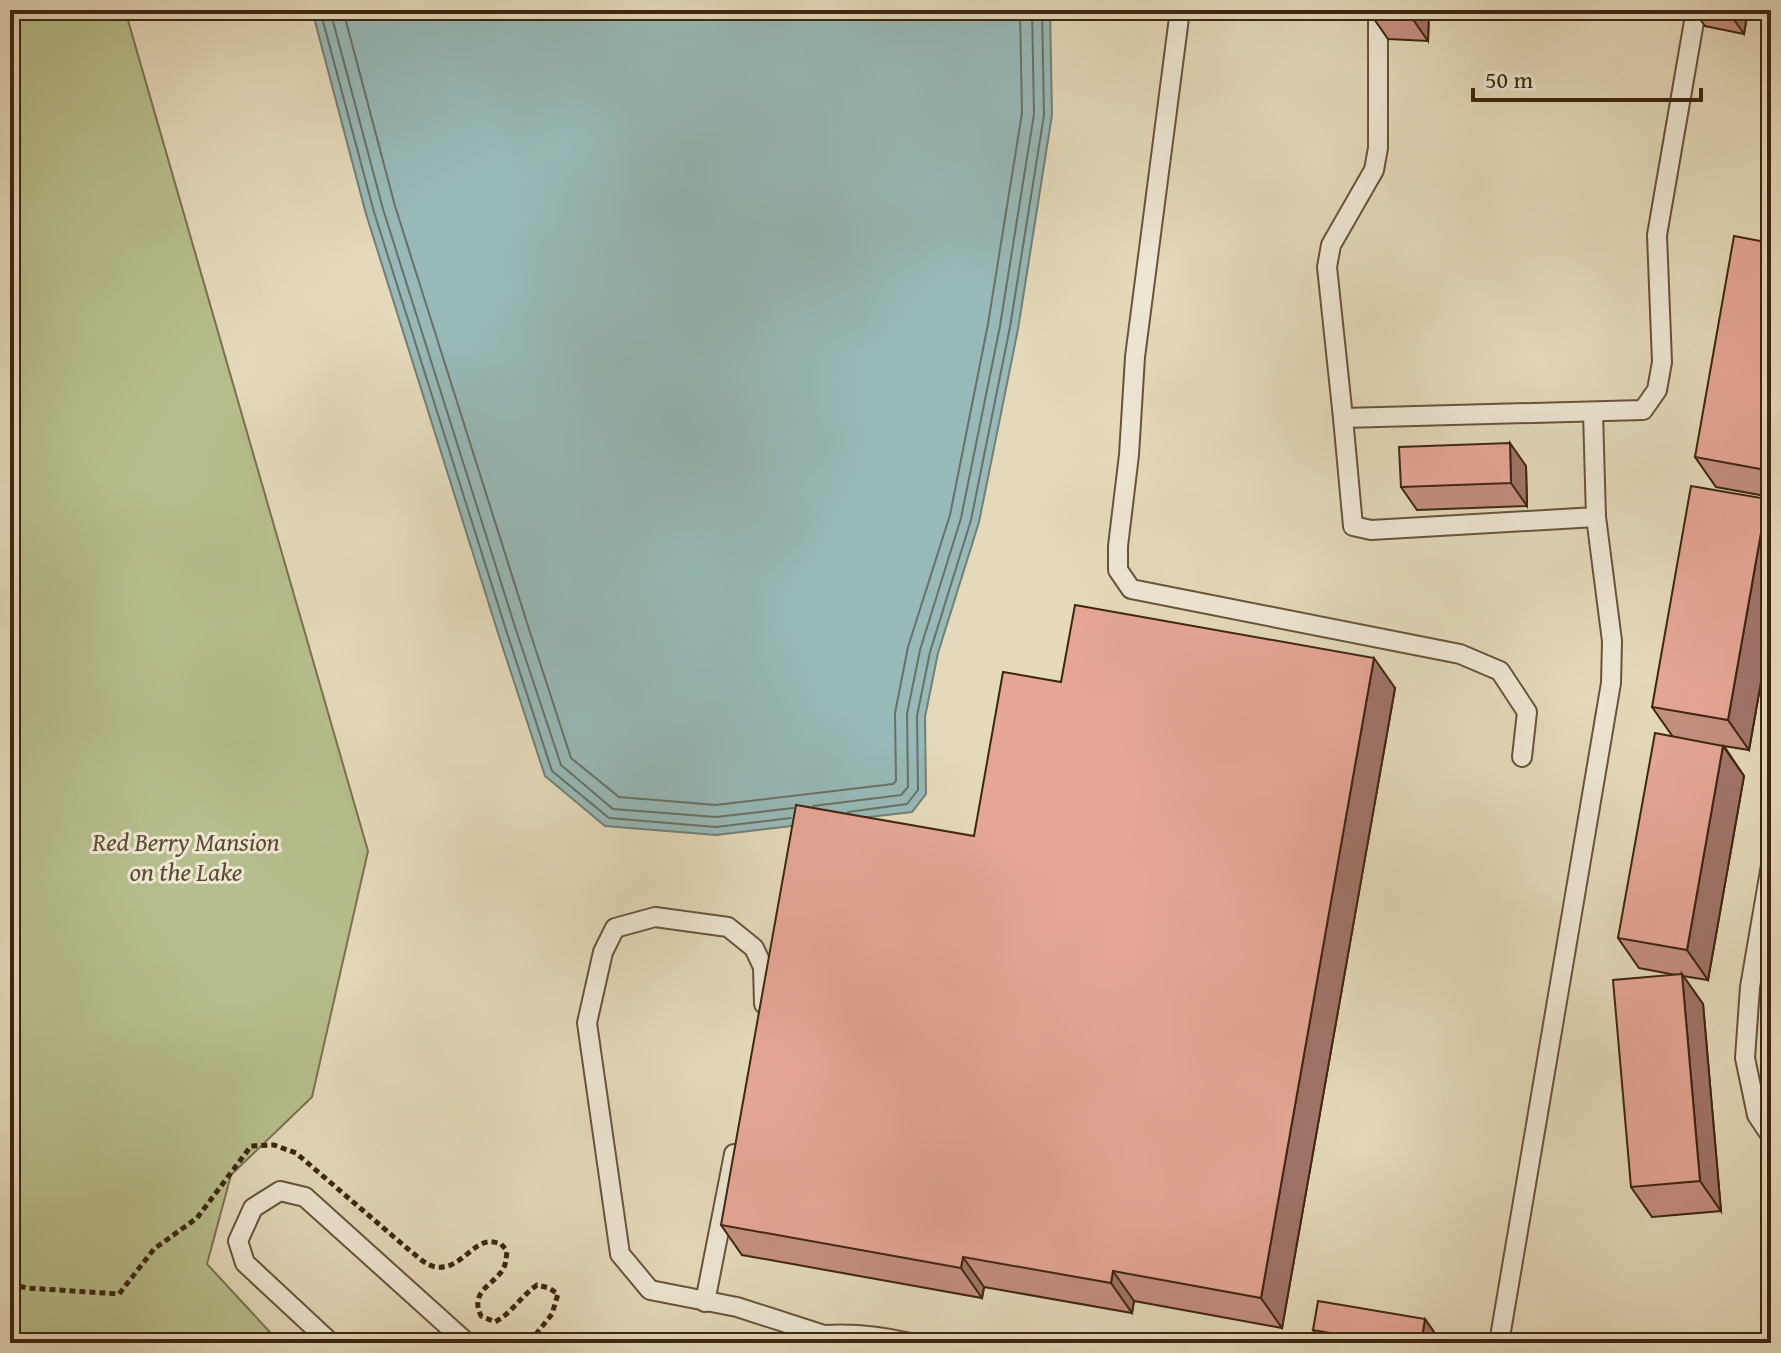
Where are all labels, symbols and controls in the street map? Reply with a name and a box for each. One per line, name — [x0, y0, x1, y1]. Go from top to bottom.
scale bar — [1473, 52, 1701, 102]
text: 50 m — [1485, 62, 1533, 97]
park label: Red Berry Mansion on the Lake — [91, 822, 280, 891]

